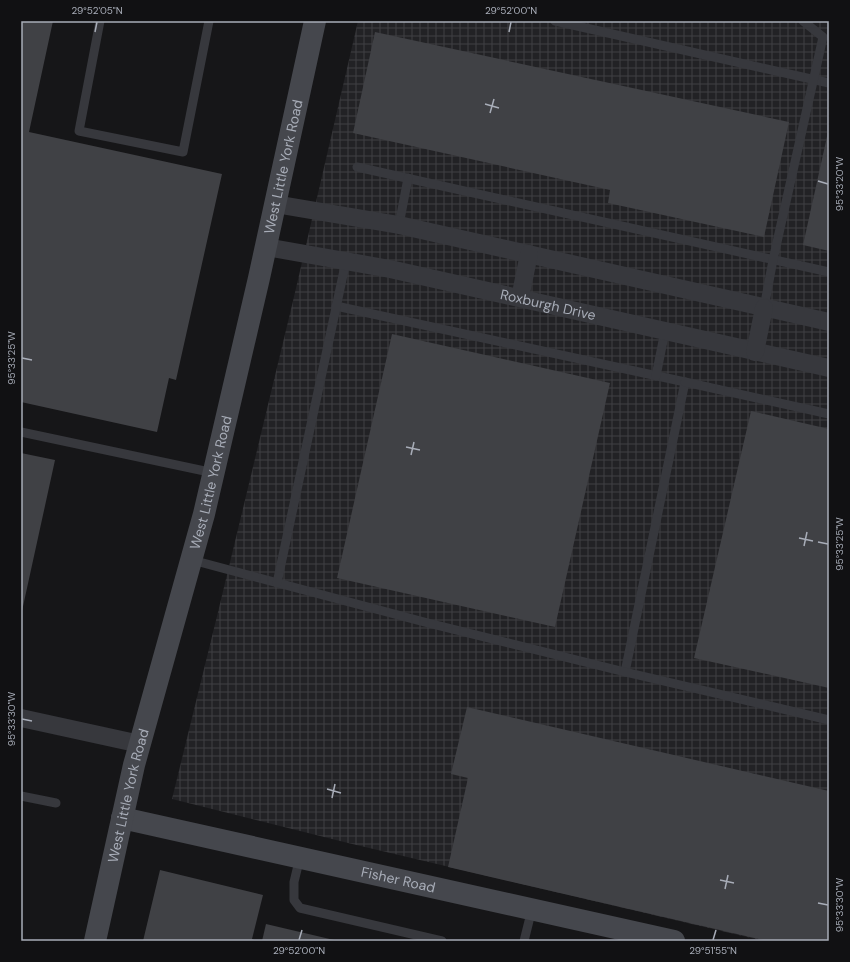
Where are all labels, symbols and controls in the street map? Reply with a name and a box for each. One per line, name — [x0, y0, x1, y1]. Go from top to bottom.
text: 29°52'05"N — [71, 4, 123, 17]
text: 29°52'00"N — [485, 4, 537, 17]
street label: West Little York Road — [260, 98, 307, 236]
text: 95°33'20"W — [833, 157, 846, 211]
street label: Roxburgh Drive — [499, 285, 598, 324]
text: 95°33'25"W — [5, 331, 18, 385]
street label: West Little York Road — [186, 414, 236, 552]
text: 95°33'25"W — [833, 517, 846, 571]
text: 95°33'30"W — [5, 691, 18, 746]
street label: West Little York Road — [104, 727, 153, 864]
street label: Fisher Road — [359, 863, 437, 897]
text: 95°33'30"W — [833, 877, 846, 932]
text: 29°52'00"N — [273, 944, 325, 957]
text: 29°51'55"N — [689, 944, 737, 957]

